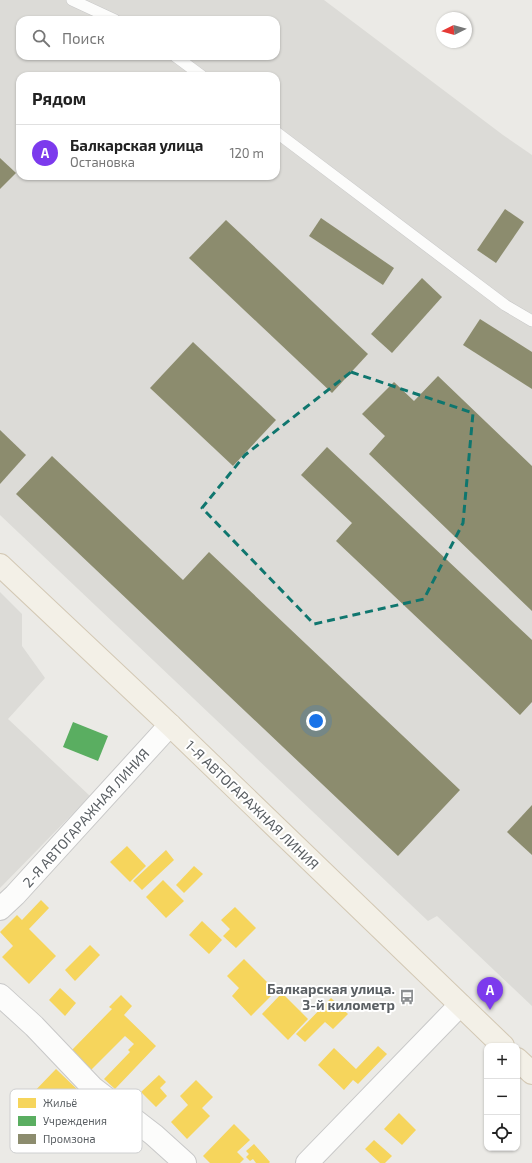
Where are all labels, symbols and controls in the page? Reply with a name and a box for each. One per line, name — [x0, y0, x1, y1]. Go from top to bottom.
north arrow — [436, 12, 472, 48]
search box — [16, 16, 280, 60]
icon: search — [30, 27, 52, 49]
text: Поиск — [62, 29, 105, 47]
text: Рядом — [32, 88, 86, 108]
text: Балкарская улица — [70, 136, 203, 154]
text: A — [41, 145, 49, 161]
text: 120 m — [229, 145, 264, 161]
text: Остановка — [70, 154, 135, 170]
your location — [306, 711, 326, 731]
street label: 1-Я АВТОГАРАЖНАЯ ЛИНИЯ — [182, 736, 323, 873]
street label: 2-Я АВТОГАРАЖНАЯ ЛИНИЯ — [19, 745, 153, 891]
pin: A — [477, 977, 503, 1010]
place label: Балкарская улица. 3-й километр — [267, 980, 395, 1013]
bus stop icon: Балкарская улица. 3-й километр — [398, 988, 416, 1006]
map controls — [484, 1043, 520, 1151]
button: + — [484, 1043, 520, 1079]
button: − — [484, 1079, 520, 1115]
legend — [10, 1089, 142, 1153]
text: Жильё — [43, 1096, 77, 1109]
text: Учреждения — [43, 1114, 107, 1127]
button: locate — [484, 1115, 520, 1151]
text: Промзона — [43, 1132, 95, 1145]

